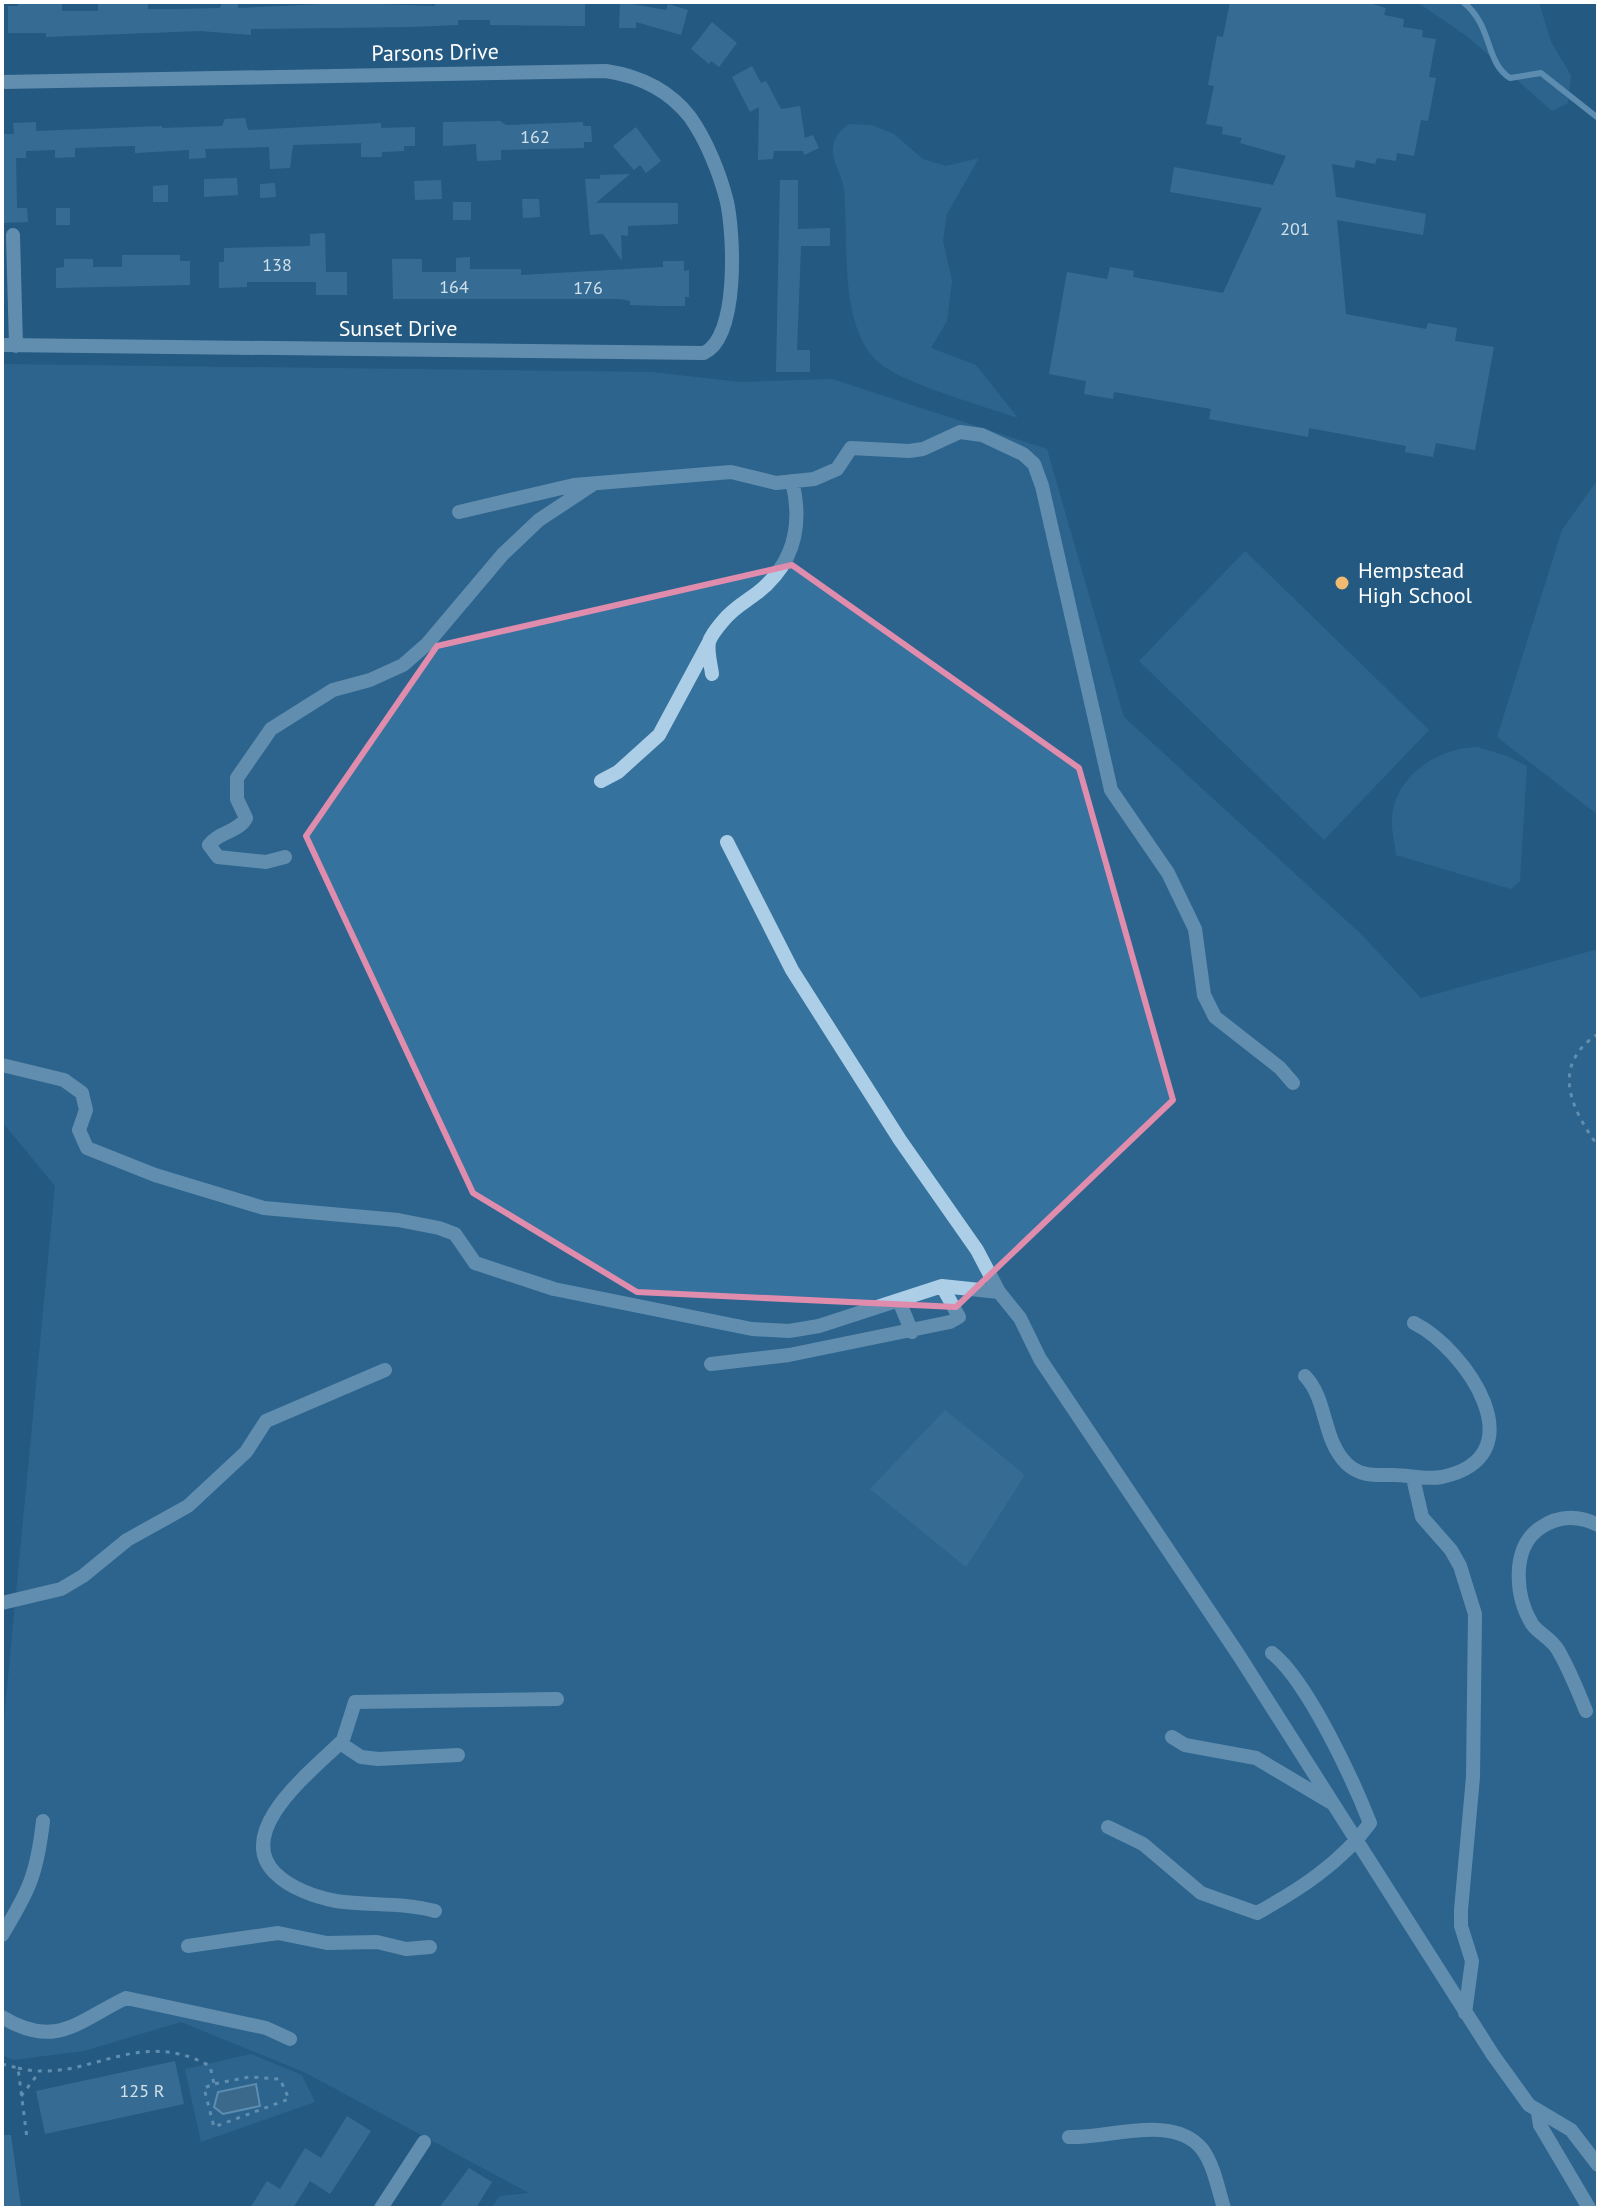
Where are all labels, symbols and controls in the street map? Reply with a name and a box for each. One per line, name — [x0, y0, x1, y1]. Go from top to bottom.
street label: Parsons Drive — [371, 37, 499, 67]
house number: 162 — [520, 125, 550, 148]
house number: 201 — [1280, 217, 1310, 240]
house number: 138 — [262, 253, 292, 276]
house number: 164 — [439, 275, 469, 298]
house number: 176 — [573, 276, 603, 299]
street label: Sunset Drive — [339, 314, 457, 342]
place label: Hempstead High School — [1358, 556, 1473, 609]
marker: Hempstead High School — [1333, 574, 1351, 592]
house number: 125 R — [120, 2079, 165, 2102]

